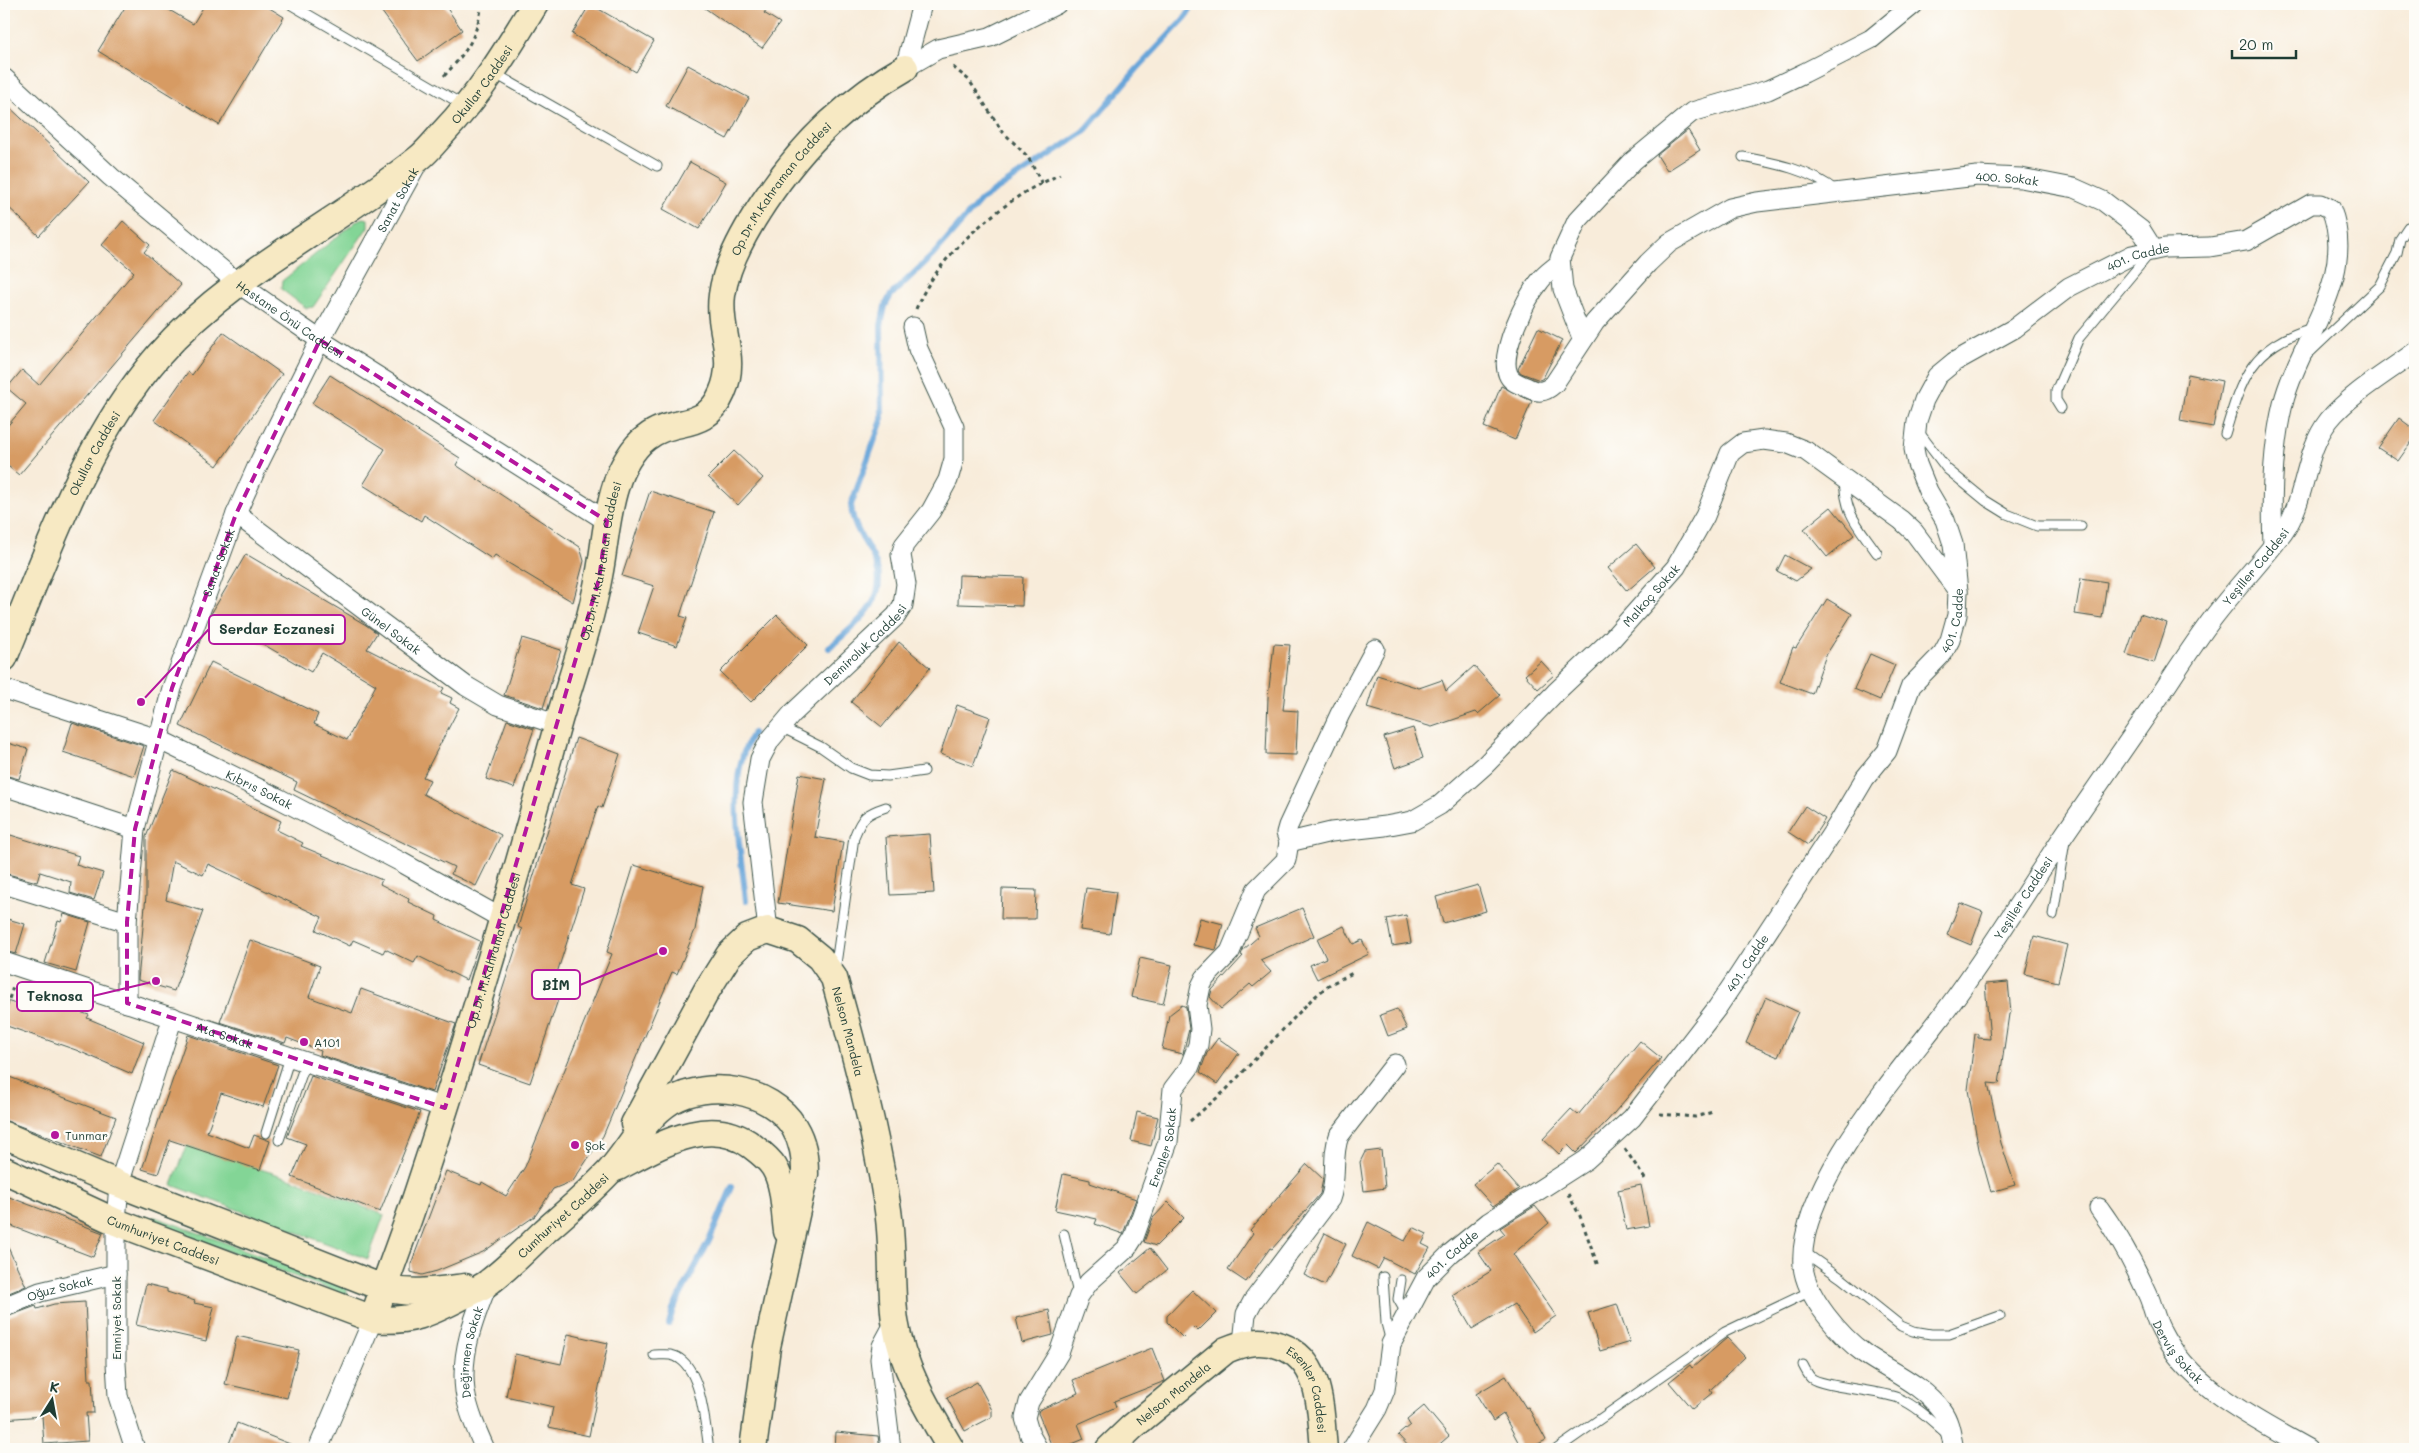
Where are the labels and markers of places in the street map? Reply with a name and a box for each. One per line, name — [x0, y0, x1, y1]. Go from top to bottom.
callout: Serdar Eczanesi — [209, 615, 345, 644]
callout: BİM — [532, 970, 580, 999]
callout: Teknosa — [17, 982, 93, 1011]
place label: A101 — [314, 1034, 340, 1050]
marker: A101 — [298, 1036, 310, 1048]
place label: Tunmar — [65, 1127, 108, 1143]
marker: Tunmar — [49, 1129, 61, 1141]
place label: Şok — [585, 1137, 605, 1153]
marker: Şok — [569, 1139, 581, 1151]

